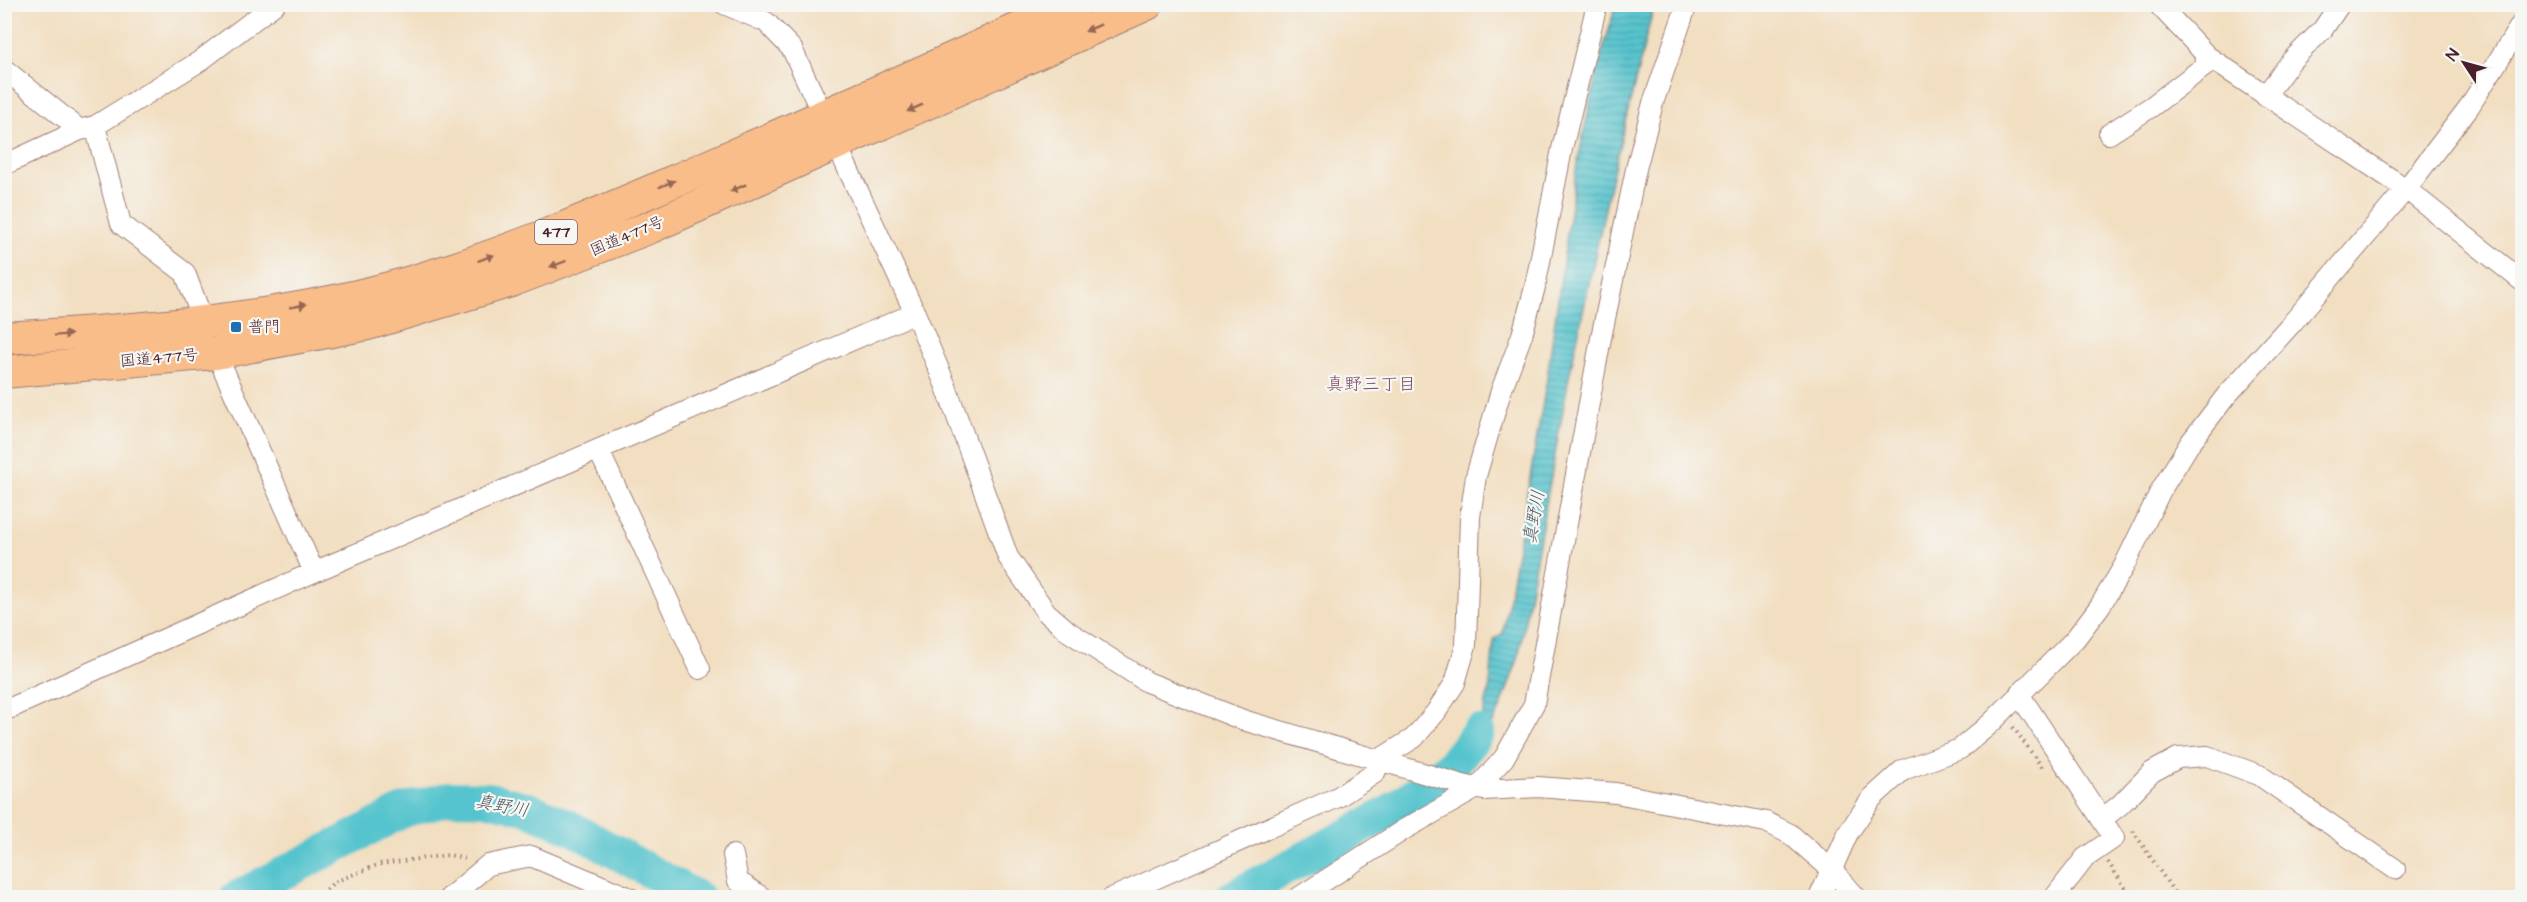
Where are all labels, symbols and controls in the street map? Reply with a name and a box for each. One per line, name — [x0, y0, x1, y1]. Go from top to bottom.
one-way arrow — [1085, 24, 1102, 33]
north arrow — [2434, 33, 2494, 93]
text: N — [2441, 44, 2465, 65]
one-way arrow — [907, 104, 924, 113]
one-way arrow — [658, 179, 676, 188]
one-way arrow — [728, 183, 746, 193]
street label: 国道477号 — [587, 211, 667, 261]
road number: 477 — [535, 220, 577, 244]
one-way arrow — [478, 253, 496, 263]
one-way arrow — [549, 259, 567, 269]
one-way arrow — [289, 301, 308, 310]
place label: 普門 — [248, 316, 280, 338]
marker: 普門 — [229, 320, 243, 334]
one-way arrow — [53, 330, 72, 339]
street label: 国道477号 — [119, 344, 199, 372]
district label: 真野三丁目 — [1326, 372, 1416, 397]
water label: 真野川 — [1517, 488, 1551, 546]
water label: 真野川 — [473, 789, 531, 823]

